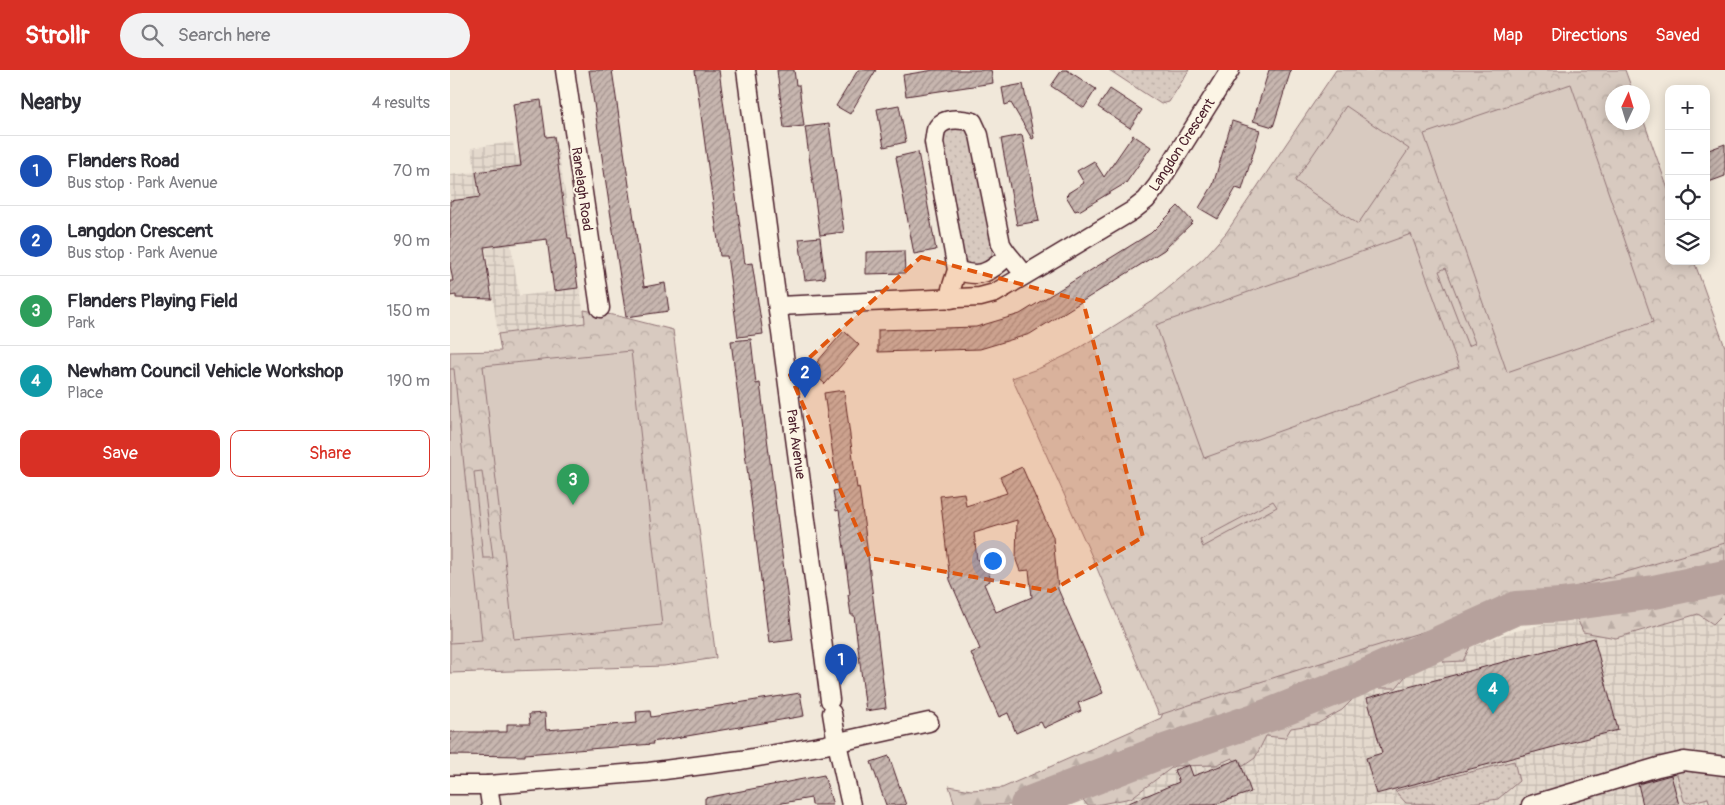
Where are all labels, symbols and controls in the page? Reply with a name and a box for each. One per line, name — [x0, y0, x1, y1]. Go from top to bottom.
search box — [120, 13, 470, 58]
text: Strollr — [25, 21, 90, 50]
icon: search — [138, 21, 166, 49]
text: Search here — [178, 23, 270, 47]
text: Map — [1493, 24, 1523, 47]
text: Directions — [1551, 24, 1627, 47]
text: Saved — [1655, 24, 1700, 47]
north arrow — [1605, 85, 1650, 130]
map controls — [1665, 85, 1710, 265]
button: + — [1665, 85, 1710, 130]
text: Nearby — [20, 89, 81, 116]
text: 4 results — [372, 93, 430, 113]
street label: Langdon Crescent — [1146, 95, 1219, 195]
button: − — [1665, 130, 1710, 175]
street label: Ranelagh Road — [568, 146, 596, 232]
text: Flanders Road — [67, 149, 180, 173]
text: 1 — [33, 161, 39, 181]
text: 70 m — [393, 161, 430, 181]
text: Bus stop · Park Avenue — [67, 173, 217, 193]
button: locate — [1665, 175, 1710, 220]
text: Langdon Crescent — [67, 219, 213, 243]
button: layers — [1665, 220, 1710, 265]
text: 2 — [32, 231, 40, 251]
text: 90 m — [393, 231, 430, 251]
text: Bus stop · Park Avenue — [67, 243, 217, 263]
text: Flanders Playing Field — [67, 289, 238, 313]
text: 3 — [32, 301, 40, 321]
text: 150 m — [386, 301, 430, 321]
text: Park — [67, 313, 95, 333]
pin: 2 — [789, 357, 821, 398]
text: Newham Council Vehicle Workshop — [67, 359, 344, 383]
text: 4 — [31, 371, 41, 391]
text: 190 m — [387, 371, 430, 391]
text: Place — [67, 383, 103, 403]
street label: Park Avenue — [783, 408, 809, 480]
button: Save — [20, 430, 220, 477]
button: Share — [230, 430, 430, 477]
pin: 3 — [557, 464, 589, 505]
your location — [980, 548, 1006, 574]
pin: 1 — [825, 644, 857, 685]
pin: 4 — [1477, 673, 1509, 714]

